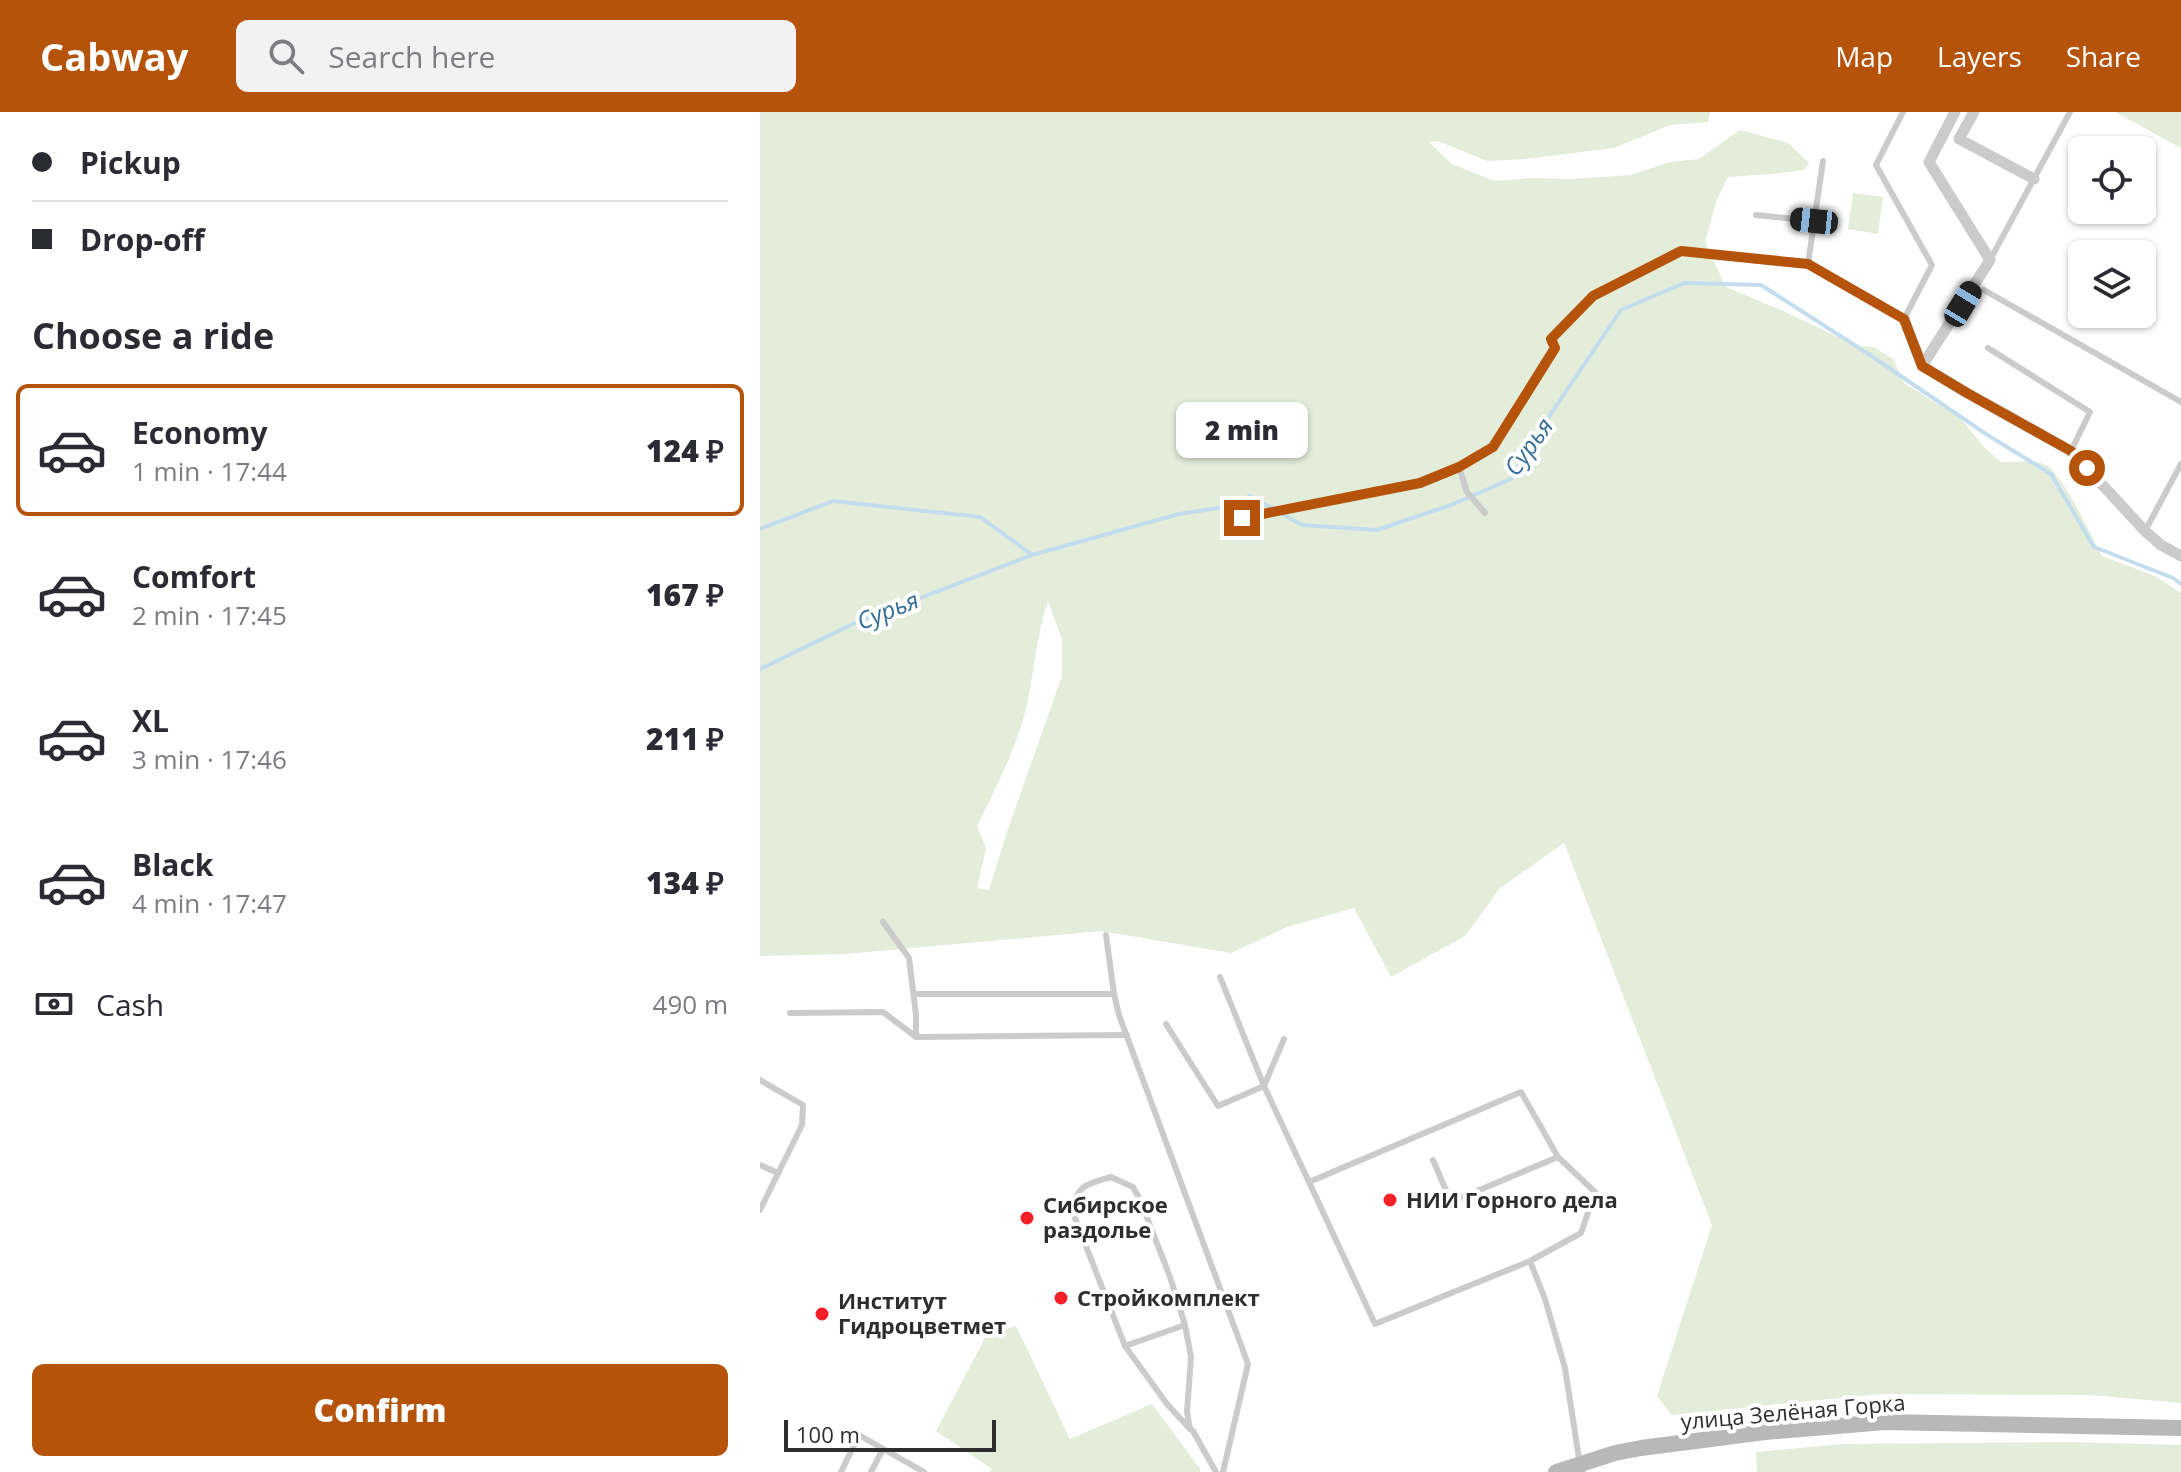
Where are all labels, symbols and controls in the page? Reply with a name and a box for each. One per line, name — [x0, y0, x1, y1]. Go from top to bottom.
search box — [236, 20, 796, 92]
text: Cabway — [40, 30, 188, 82]
icon: search — [264, 34, 308, 78]
text: Search here — [328, 36, 495, 77]
text: Map — [1835, 37, 1893, 75]
text: Layers — [1937, 37, 2022, 75]
text: Share — [2066, 37, 2141, 75]
map controls — [2068, 136, 2156, 328]
button: locate — [2068, 136, 2156, 224]
text: Pickup — [80, 142, 181, 183]
car — [1789, 207, 1839, 235]
text: Drop-off — [80, 219, 205, 260]
button: layers — [2068, 240, 2156, 328]
car — [1940, 277, 1986, 331]
text: Choose a ride — [32, 311, 274, 360]
callout: 2 min — [1176, 402, 1308, 458]
water label: Сурья — [1496, 410, 1560, 482]
text: Economy — [132, 412, 268, 453]
text: 2 min — [1205, 412, 1279, 448]
icon: car — [36, 414, 108, 486]
text: 124 ₽ — [646, 430, 724, 471]
route start — [2069, 450, 2105, 486]
text: 1 min · 17:44 — [132, 453, 287, 489]
route end — [1224, 500, 1260, 536]
text: Comfort — [132, 556, 256, 597]
icon: car — [36, 558, 108, 630]
text: 167 ₽ — [646, 574, 724, 615]
water label: Сурья — [852, 582, 923, 637]
text: 2 min · 17:45 — [132, 597, 287, 633]
text: XL — [132, 700, 169, 741]
icon: car — [36, 702, 108, 774]
text: 211 ₽ — [646, 718, 724, 759]
text: 3 min · 17:46 — [132, 741, 287, 777]
text: Black — [132, 844, 213, 885]
icon: car — [36, 846, 108, 918]
text: 134 ₽ — [646, 862, 724, 903]
text: 4 min · 17:47 — [132, 885, 287, 921]
icon: cash — [32, 982, 76, 1026]
text: Cash — [96, 984, 164, 1025]
text: 490 m — [653, 986, 728, 1022]
place label: НИИ Горного дела — [1406, 1184, 1618, 1214]
place label: Сибирское раздолье — [1043, 1189, 1168, 1244]
marker: НИИ Горного дела — [1381, 1191, 1399, 1209]
marker: Сибирское раздолье — [1018, 1209, 1036, 1227]
place label: Стройкомплект — [1077, 1282, 1260, 1312]
place label: Институт Гидроцветмет — [838, 1285, 1006, 1340]
marker: Стройкомплект — [1052, 1289, 1070, 1307]
marker: Институт Гидроцветмет — [813, 1305, 831, 1323]
button: Confirm — [32, 1364, 728, 1456]
street label: улица Зелёная Горка — [1679, 1386, 1906, 1436]
scale bar — [784, 1416, 996, 1452]
text: 100 m — [796, 1419, 860, 1449]

